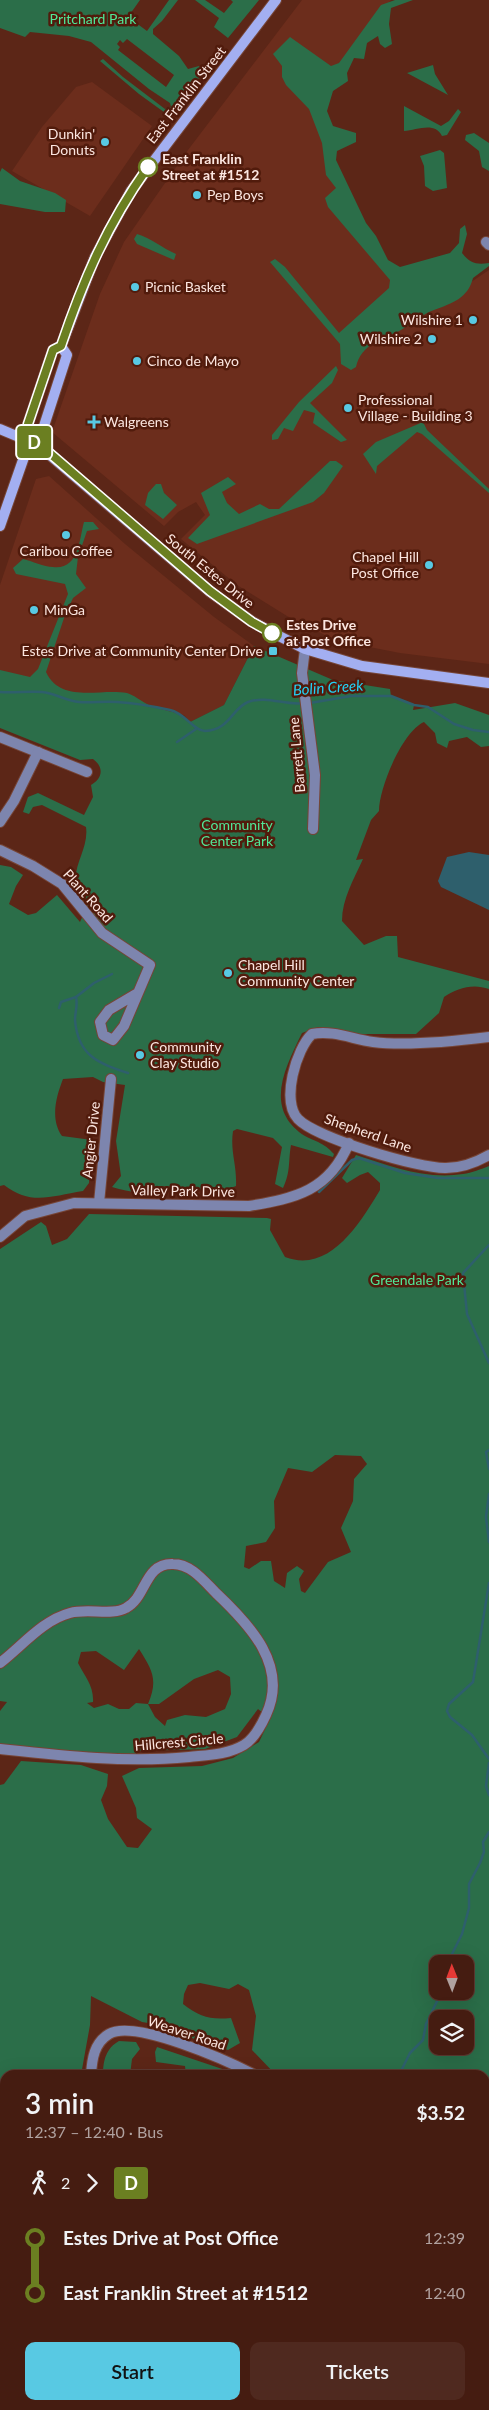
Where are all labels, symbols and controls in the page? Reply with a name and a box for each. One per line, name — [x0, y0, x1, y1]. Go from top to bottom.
park label: Pritchard Park — [50, 10, 137, 27]
street label: East Franklin Street — [142, 43, 229, 147]
place label: Dunkin' Donuts — [48, 125, 95, 158]
marker: Dunkin' Donuts — [99, 136, 111, 148]
place label: East Franklin Street at #1512 — [162, 150, 259, 183]
marker: East Franklin Street at #1512 — [138, 157, 158, 177]
place label: Pep Boys — [207, 186, 264, 203]
marker: Pep Boys — [191, 189, 203, 201]
place label: Picnic Basket — [145, 278, 226, 295]
marker: Picnic Basket — [129, 281, 141, 293]
place label: Wilshire 1 — [401, 311, 463, 328]
marker: Wilshire 1 — [467, 314, 479, 326]
place label: Wilshire 2 — [360, 330, 422, 347]
marker: Wilshire 2 — [426, 333, 438, 345]
place label: Cinco de Mayo — [147, 352, 239, 369]
marker: Cinco de Mayo — [131, 355, 143, 367]
place label: Professional Village - Building 3 — [358, 391, 473, 424]
marker: Professional Village - Building 3 — [342, 402, 354, 414]
place label: Walgreens — [104, 413, 169, 430]
marker: Walgreens — [88, 416, 100, 428]
line badge: D — [18, 426, 50, 458]
text: D — [27, 431, 41, 453]
marker: Caribou Coffee — [60, 529, 72, 541]
street label: South Estes Drive — [163, 530, 258, 612]
place label: Caribou Coffee — [20, 542, 112, 559]
place label: Chapel Hill Post Office — [351, 548, 419, 581]
marker: Chapel Hill Post Office — [423, 559, 435, 571]
place label: MinGa — [44, 601, 85, 618]
marker: MinGa — [28, 604, 40, 616]
place label: Estes Drive at Post Office — [286, 616, 372, 649]
marker: Estes Drive at Post Office — [262, 623, 282, 643]
place label: Estes Drive at Community Center Drive — [21, 642, 263, 659]
marker: Estes Drive at Community Center Drive — [267, 645, 279, 657]
water label: Bolin Creek — [292, 676, 365, 698]
street label: Barrett Lane — [285, 717, 308, 793]
park label: Community Center Park — [201, 816, 274, 849]
street label: Plant Road — [60, 865, 117, 926]
place label: Chapel Hill Community Center — [238, 956, 354, 989]
marker: Chapel Hill Community Center — [222, 967, 234, 979]
place label: Community Clay Studio — [150, 1038, 222, 1071]
marker: Community Clay Studio — [134, 1049, 146, 1061]
street label: Angier Drive — [78, 1101, 103, 1179]
street label: Shepherd Lane — [322, 1110, 414, 1155]
street label: Valley Park Drive — [131, 1181, 235, 1200]
park label: Greendale Park — [370, 1271, 465, 1288]
street label: Hillcrest Circle — [134, 1729, 224, 1754]
north arrow — [429, 1955, 474, 2000]
map controls — [429, 1955, 474, 2055]
button: layers — [429, 2010, 474, 2055]
street label: Weaver Road — [146, 2012, 229, 2053]
text: 3 min — [25, 2086, 94, 2120]
text: $3.52 — [416, 2101, 465, 2124]
text: 12:37 – 12:40 · Bus — [25, 2122, 163, 2141]
icon: walk — [25, 2169, 53, 2197]
icon: forward — [78, 2169, 106, 2197]
text: D — [124, 2172, 138, 2194]
text: 2 — [61, 2173, 70, 2192]
text: Estes Drive at Post Office — [63, 2226, 278, 2249]
text: 12:39 — [424, 2228, 465, 2247]
text: East Franklin Street at #1512 — [63, 2281, 308, 2304]
text: 12:40 — [424, 2283, 465, 2302]
button: Start — [25, 2342, 240, 2400]
button: Tickets — [250, 2342, 465, 2400]

